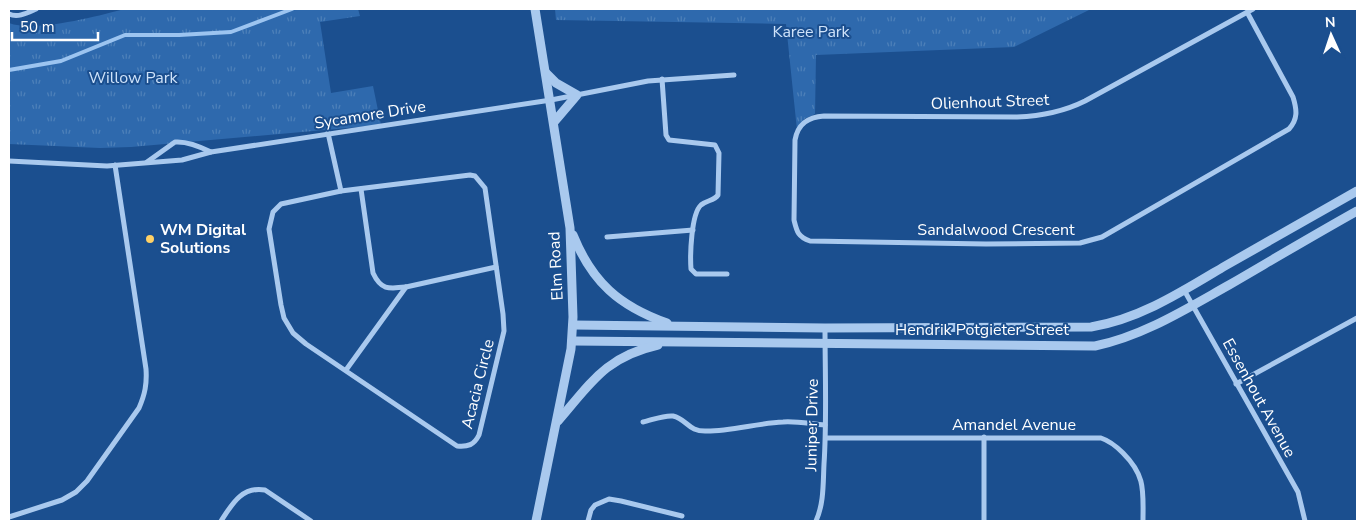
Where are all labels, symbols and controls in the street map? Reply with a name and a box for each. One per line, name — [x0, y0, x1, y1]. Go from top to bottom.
scale bar — [12, 10, 99, 42]
north arrow — [1306, 10, 1356, 60]
text: N — [1325, 13, 1336, 32]
text: 50 m — [20, 17, 55, 37]
park label: Karee Park — [772, 21, 851, 43]
park label: Willow Park — [88, 67, 179, 89]
street label: Olienhout Street — [930, 89, 1050, 115]
street label: Sycamore Drive — [313, 95, 427, 135]
place label: WM Digital Solutions — [160, 219, 246, 259]
street label: Sandalwood Crescent — [917, 219, 1075, 241]
street label: Elm Road — [543, 231, 569, 301]
marker: WM Digital Solutions — [144, 233, 156, 245]
street label: Hendrik Potgieter Street — [895, 319, 1069, 341]
street label: Essenhout Avenue — [1217, 334, 1301, 462]
street label: Acacia Circle — [456, 337, 500, 431]
street label: Juniper Drive — [800, 379, 824, 472]
street label: Amandel Avenue — [952, 414, 1076, 436]

